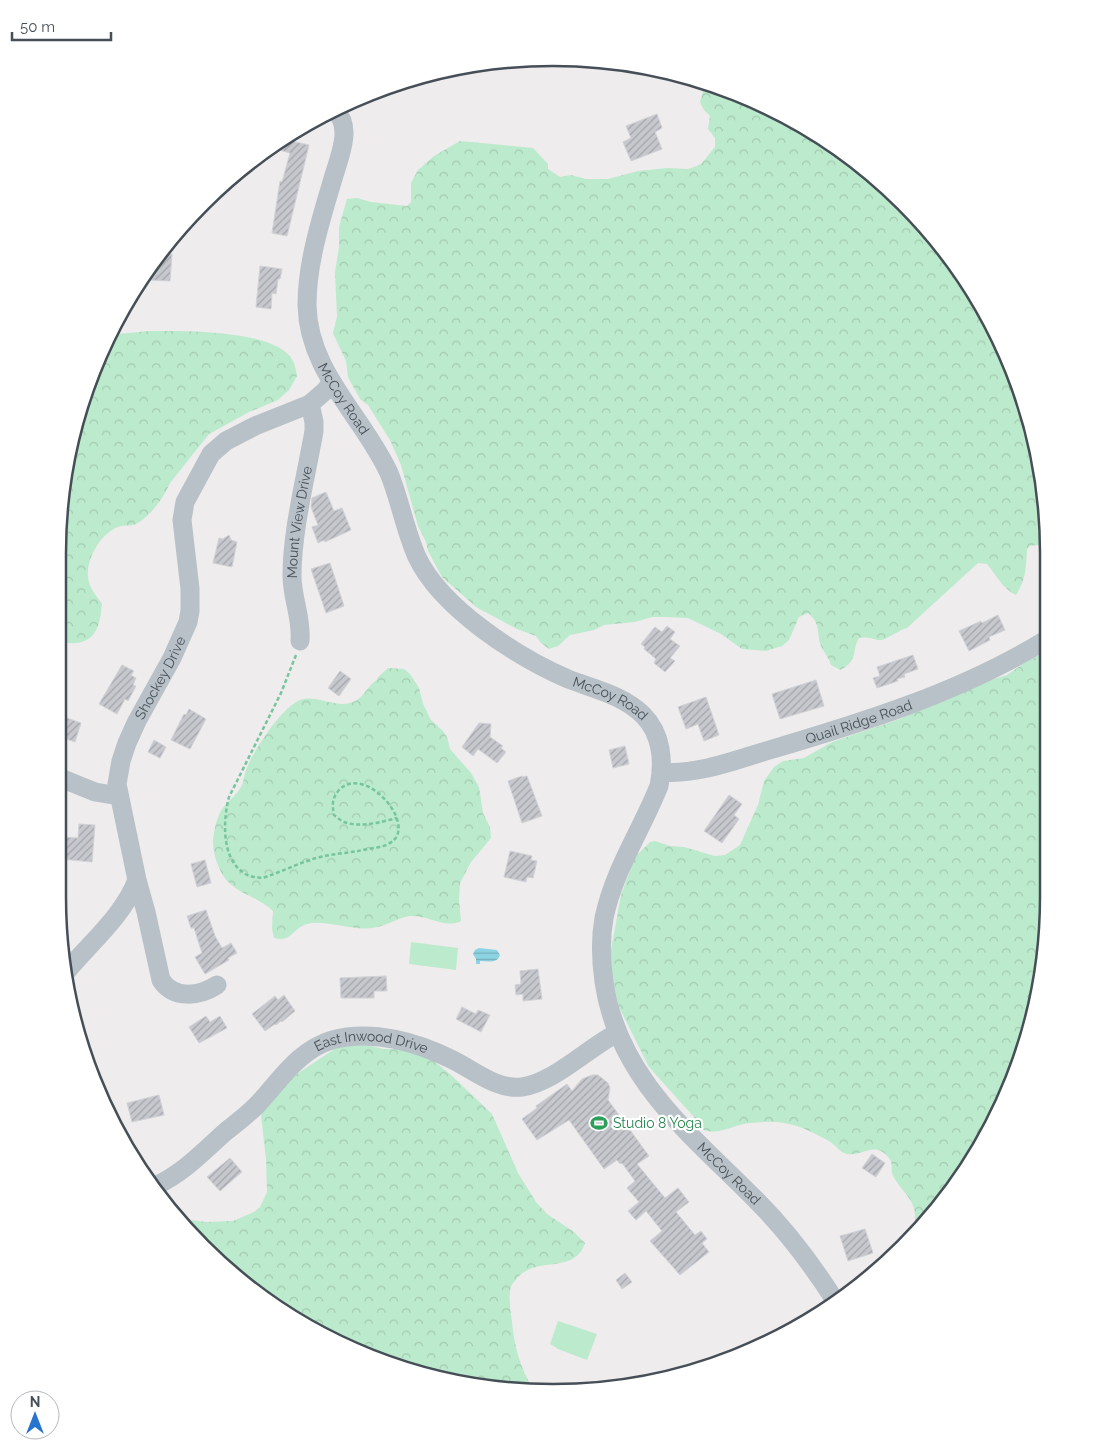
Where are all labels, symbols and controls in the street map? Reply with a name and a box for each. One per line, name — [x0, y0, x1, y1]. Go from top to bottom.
scale bar — [12, 10, 111, 42]
text: 50 m — [20, 18, 55, 36]
street label: McCoy Road — [315, 360, 373, 437]
street label: Mount View Drive — [284, 465, 315, 579]
street label: Shockey Drive — [131, 634, 189, 722]
street label: McCoy Road — [571, 673, 651, 723]
street label: Quail Ridge Road — [803, 696, 914, 747]
street label: East Inwood Drive — [311, 1028, 431, 1056]
sports icon: Studio 8 Yoga — [589, 1113, 609, 1133]
place label: Studio 8 Yoga — [613, 1115, 702, 1131]
street label: McCoy Road — [694, 1139, 764, 1208]
north arrow — [10, 1390, 60, 1440]
text: N — [30, 1394, 40, 1410]

